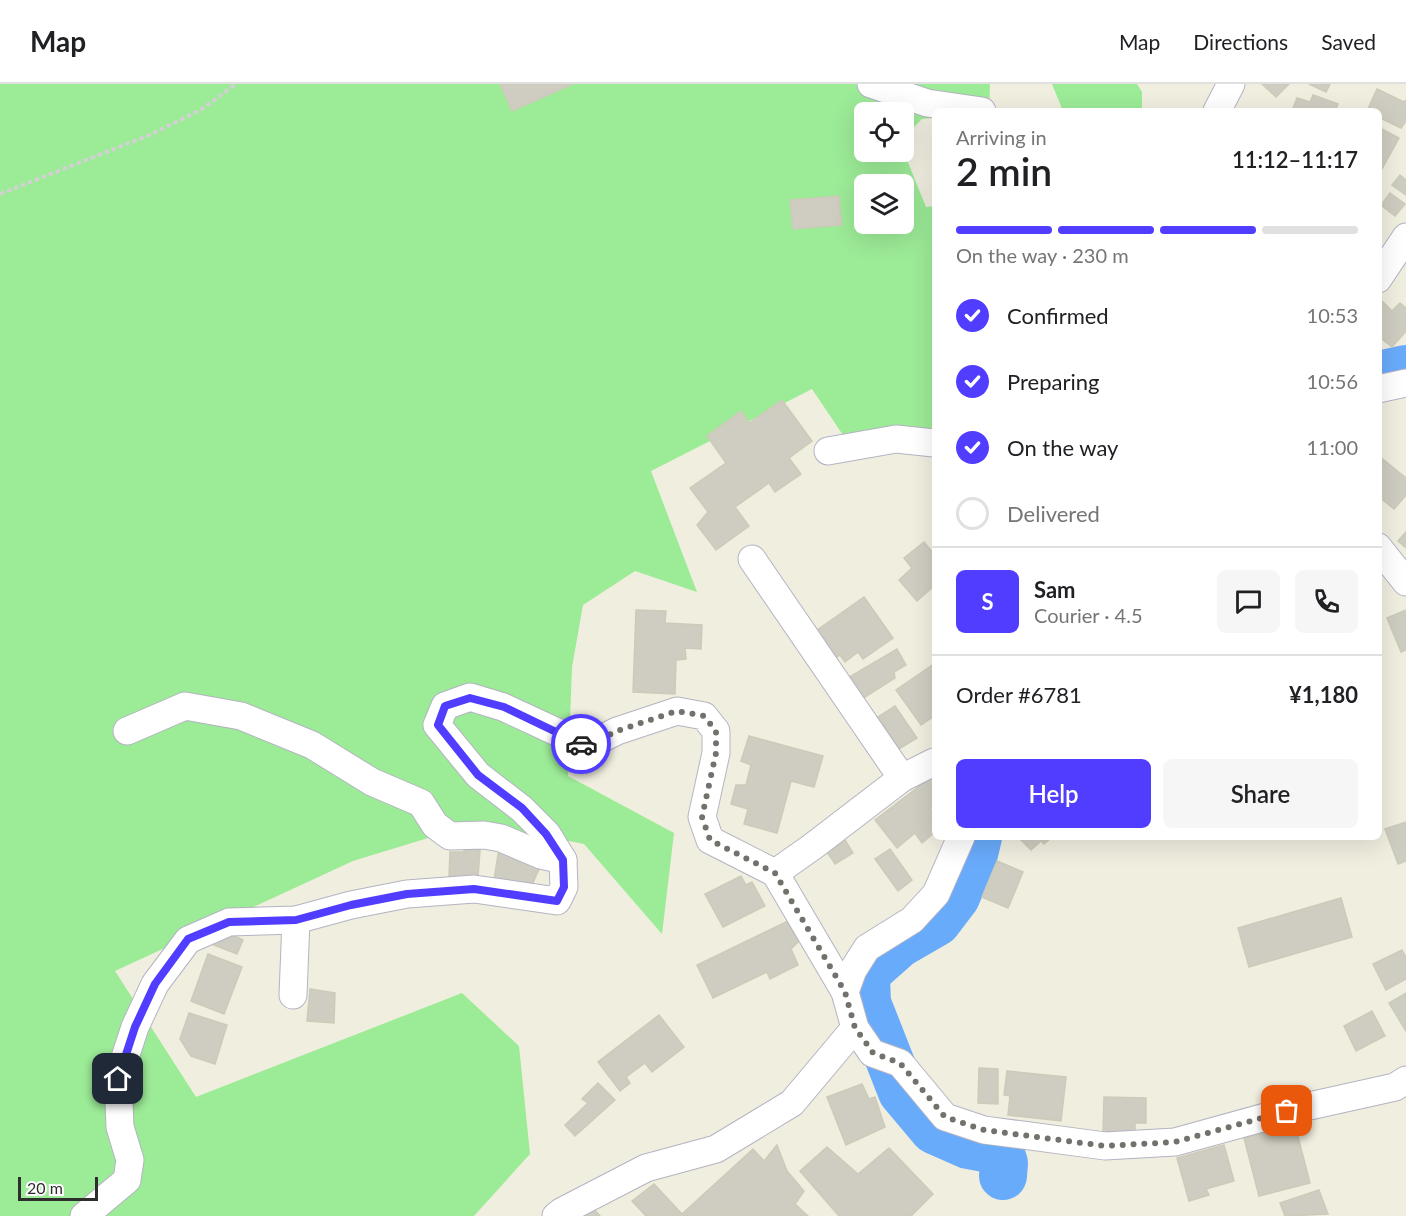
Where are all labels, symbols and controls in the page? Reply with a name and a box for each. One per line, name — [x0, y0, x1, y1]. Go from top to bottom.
text: Map — [30, 24, 86, 58]
text: Map — [1119, 29, 1160, 54]
text: Directions — [1193, 29, 1288, 54]
text: Saved — [1321, 29, 1376, 54]
map controls — [854, 102, 914, 234]
button: locate — [854, 102, 914, 162]
text: Arriving in — [956, 125, 1047, 149]
text: 11:12–11:17 — [1232, 146, 1358, 173]
text: 2 min — [956, 148, 1052, 194]
button: layers — [854, 174, 914, 234]
text: On the way · 230 m — [956, 243, 1129, 267]
icon: check — [956, 299, 989, 332]
text: Confirmed — [1007, 302, 1109, 329]
text: 10:53 — [1307, 303, 1358, 327]
icon: check — [956, 365, 989, 398]
text: Preparing — [1007, 368, 1099, 395]
text: 10:56 — [1307, 369, 1358, 393]
icon: check — [956, 431, 989, 464]
text: On the way — [1007, 434, 1118, 461]
text: 11:00 — [1307, 435, 1358, 459]
text: Delivered — [1007, 500, 1100, 527]
button: chat — [1217, 570, 1280, 633]
button: phone — [1295, 570, 1358, 633]
text: Sam — [1034, 576, 1076, 603]
text: S — [981, 588, 994, 615]
text: Courier · 4.5 — [1034, 603, 1143, 627]
text: Order #6781 — [956, 681, 1082, 708]
text: ¥1,180 — [1289, 681, 1358, 708]
courier — [551, 714, 611, 774]
icon: car — [565, 728, 598, 761]
button: Help — [956, 759, 1151, 828]
button: Share — [1163, 759, 1358, 828]
pin — [92, 1053, 143, 1104]
icon: home — [101, 1062, 134, 1095]
pin — [1261, 1085, 1312, 1136]
icon: bag — [1270, 1094, 1303, 1127]
scale bar — [18, 1174, 98, 1202]
text: 20 m — [27, 1178, 63, 1197]

